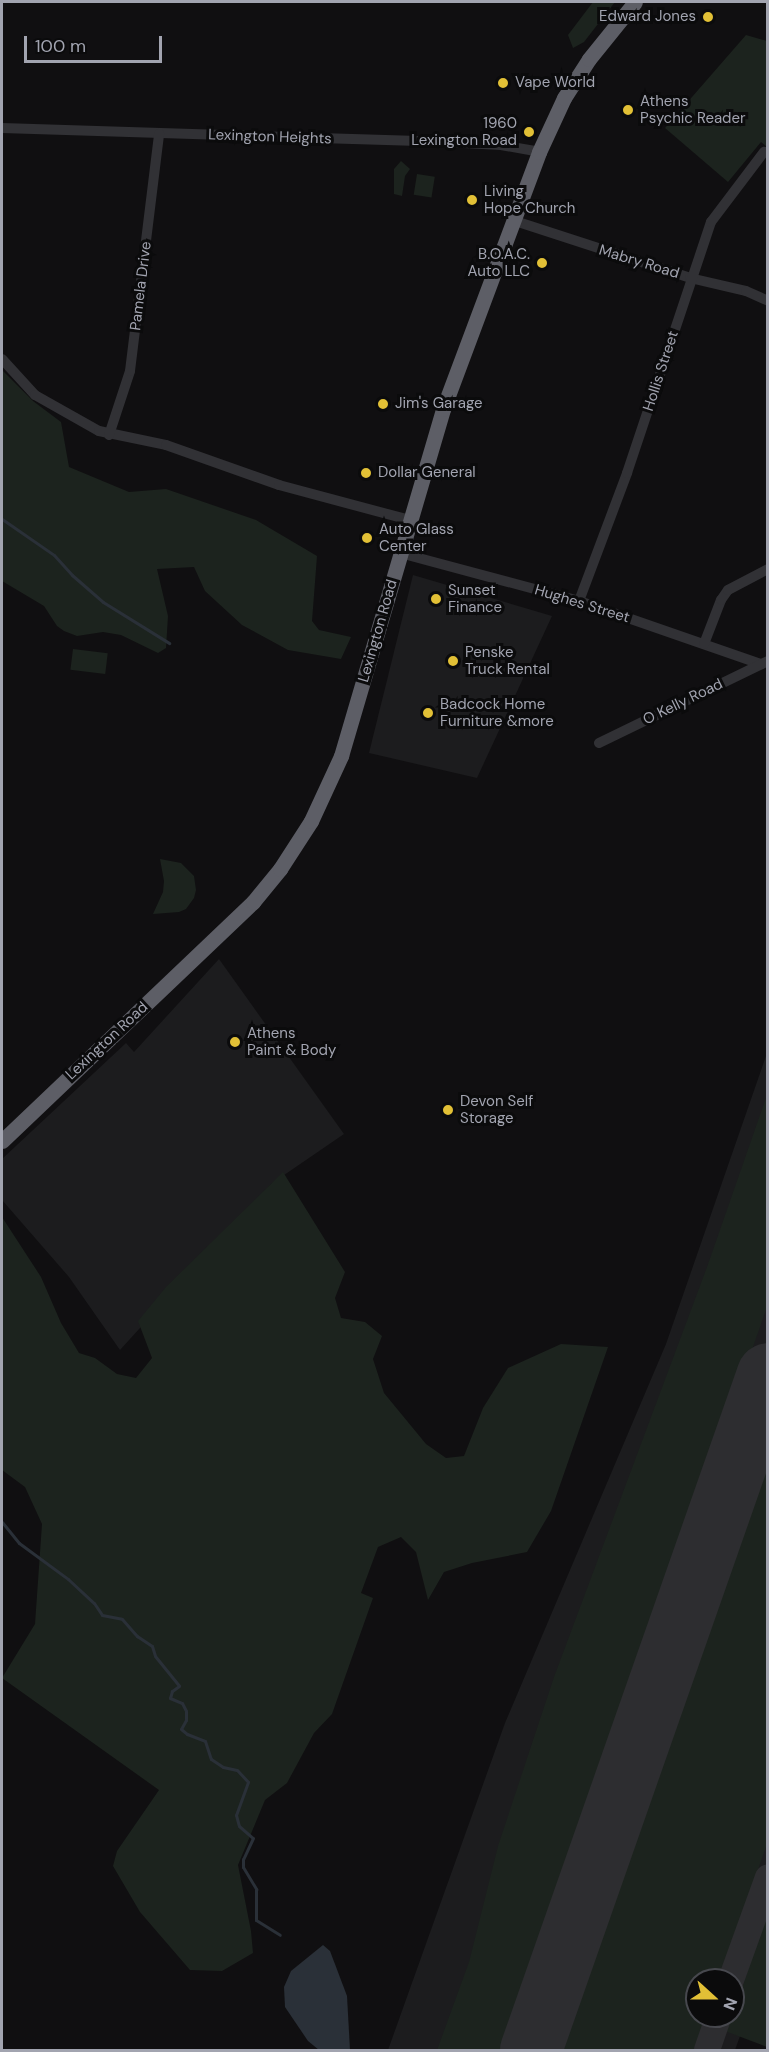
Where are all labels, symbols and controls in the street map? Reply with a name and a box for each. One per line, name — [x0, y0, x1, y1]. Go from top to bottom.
place label: Edward Jones — [599, 8, 696, 26]
marker: Edward Jones — [701, 10, 715, 24]
scale bar — [27, 24, 165, 62]
text: 100 m — [35, 34, 86, 58]
place label: Vape World — [515, 74, 595, 92]
marker: Vape World — [496, 76, 510, 90]
place label: Athens Psychic Reader — [640, 92, 746, 127]
marker: Athens Psychic Reader — [621, 103, 635, 117]
place label: 1960 Lexington Road — [411, 114, 517, 149]
marker: 1960 Lexington Road — [522, 125, 536, 139]
street label: Lexington Heights — [208, 126, 332, 148]
place label: Living Hope Church — [484, 182, 575, 217]
marker: Living Hope Church — [465, 193, 479, 207]
street label: Pamela Drive — [127, 241, 155, 331]
street label: Mabry Road — [597, 241, 681, 283]
place label: B.O.A.C. Auto LLC — [467, 245, 530, 280]
marker: B.O.A.C. Auto LLC — [535, 256, 549, 270]
street label: Hollis Street — [640, 329, 682, 413]
place label: Jim's Garage — [395, 395, 482, 413]
marker: Jim's Garage — [376, 397, 390, 411]
place label: Dollar General — [378, 464, 476, 482]
marker: Dollar General — [359, 466, 373, 480]
place label: Auto Glass Center — [379, 520, 454, 555]
marker: Auto Glass Center — [360, 531, 374, 545]
street label: Lexington Road — [355, 578, 401, 684]
place label: Sunset Finance — [448, 581, 502, 616]
street label: Hughes Street — [532, 581, 632, 627]
marker: Sunset Finance — [429, 592, 443, 606]
place label: Penske Truck Rental — [465, 643, 550, 678]
marker: Penske Truck Rental — [446, 654, 460, 668]
street label: O Kelly Road — [640, 675, 726, 729]
place label: Badcock Home Furniture &more — [440, 695, 554, 730]
marker: Badcock Home Furniture &more — [421, 706, 435, 720]
street label: Lexington Road — [62, 998, 152, 1084]
place label: Athens Paint & Body — [247, 1024, 336, 1059]
marker: Athens Paint & Body — [228, 1035, 242, 1049]
place label: Devon Self Storage — [460, 1092, 533, 1127]
marker: Devon Self Storage — [441, 1103, 455, 1117]
north arrow — [685, 1968, 745, 2028]
text: N — [719, 1995, 742, 2013]

